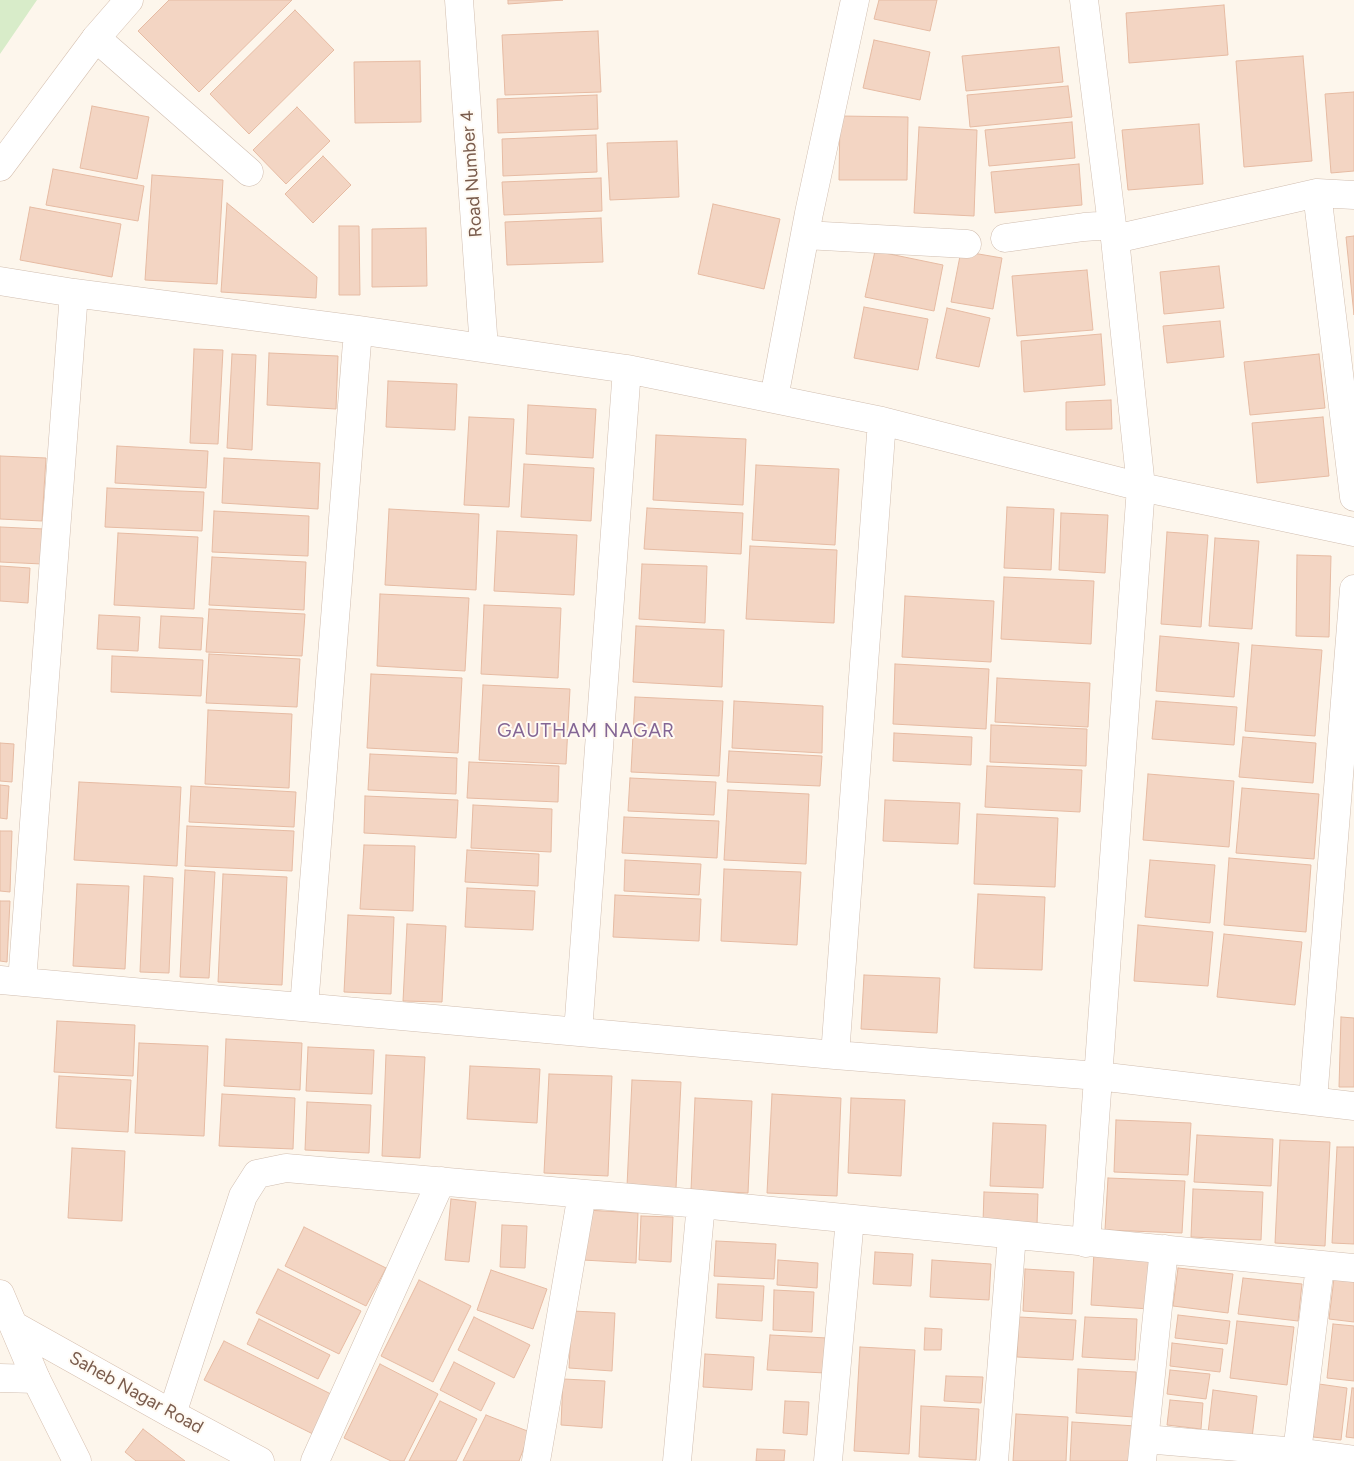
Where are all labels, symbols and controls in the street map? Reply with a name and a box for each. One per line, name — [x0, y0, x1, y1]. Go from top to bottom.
street label: Road Number 4 — [457, 110, 487, 238]
district label: GAUTHAM NAGAR — [495, 720, 677, 742]
street label: Saheb Nagar Road — [65, 1347, 207, 1439]

